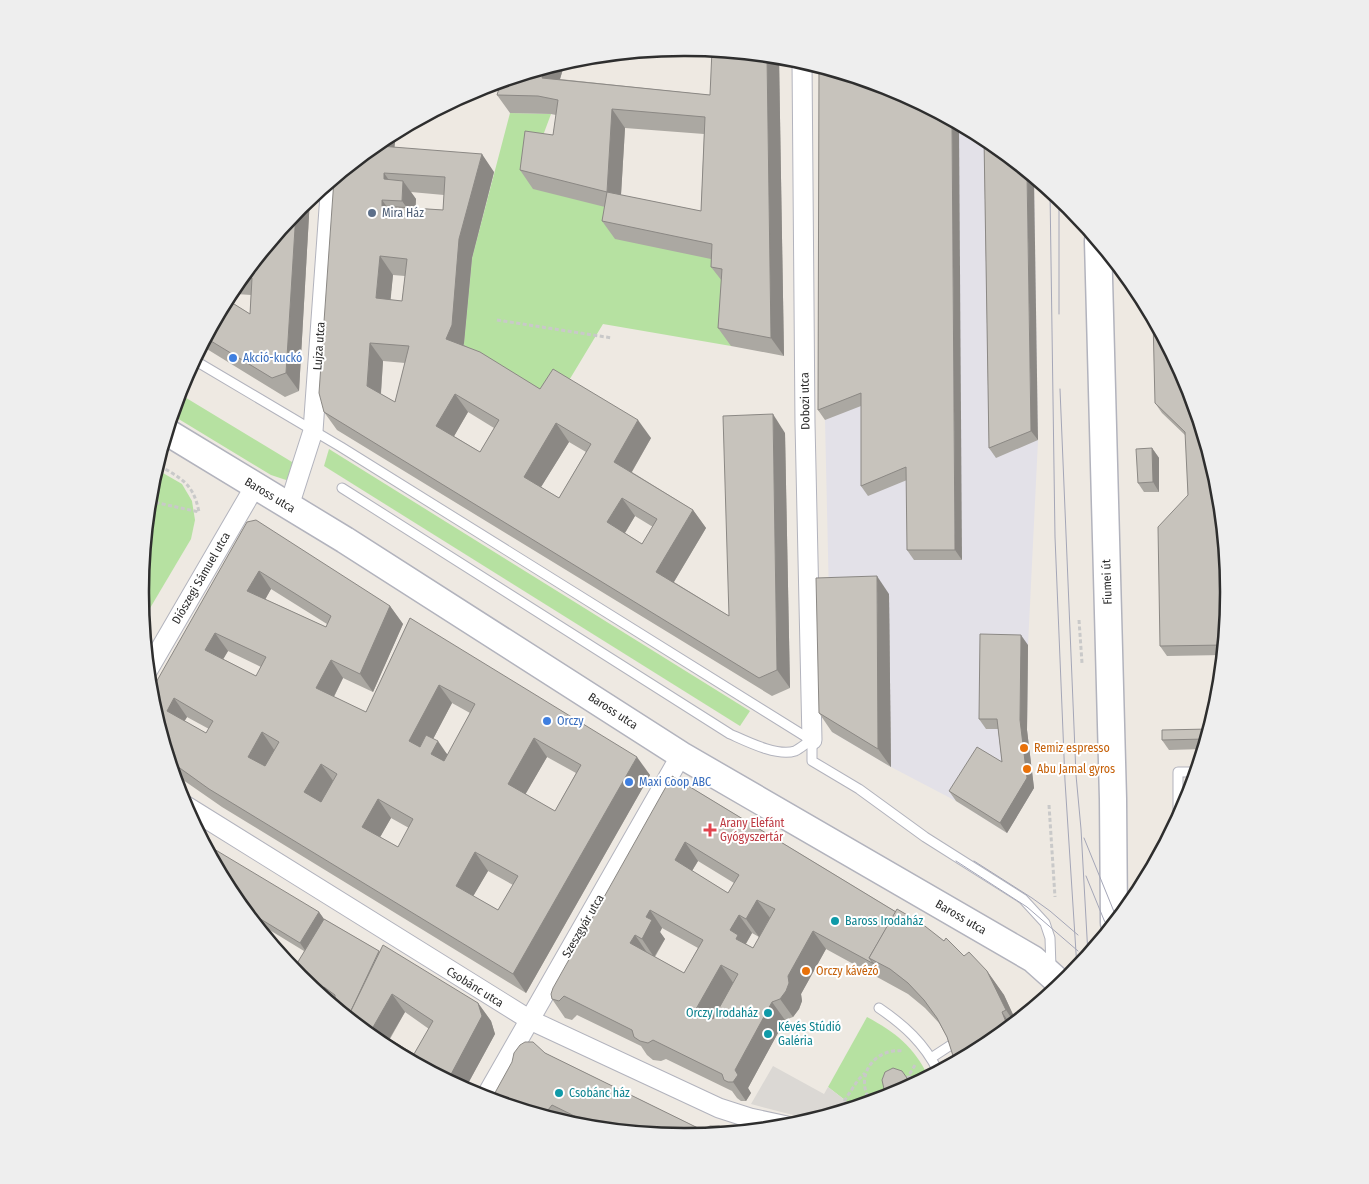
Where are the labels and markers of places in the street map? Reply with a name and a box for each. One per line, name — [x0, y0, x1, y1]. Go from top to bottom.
place label: Mira Ház — [382, 206, 424, 220]
marker: Mira Ház — [366, 207, 378, 219]
place label: Akció-kuckó — [243, 351, 302, 365]
marker: Akció-kuckó — [227, 352, 239, 364]
place label: Orczy — [557, 714, 584, 728]
marker: Orczy — [541, 715, 553, 727]
place label: Remiz espresso — [1034, 741, 1110, 755]
marker: Remiz espresso — [1018, 742, 1030, 754]
place label: Abu Jamal gyros — [1037, 762, 1115, 776]
marker: Abu Jamal gyros — [1021, 763, 1033, 775]
place label: Maxi Coop ABC — [639, 775, 711, 789]
marker: Maxi Coop ABC — [623, 776, 635, 788]
place label: Arany Elefánt Gyógyszertár — [720, 816, 785, 844]
marker: Arany Elefánt Gyógyszertár — [704, 824, 716, 836]
place label: Baross Irodaház — [845, 914, 923, 928]
marker: Baross Irodaház — [829, 915, 841, 927]
place label: Orczy kávézó — [816, 964, 879, 978]
marker: Orczy kávézó — [800, 965, 812, 977]
place label: Orczy Irodaház — [686, 1006, 758, 1020]
marker: Orczy Irodaház — [762, 1007, 774, 1019]
place label: Kévés Stúdió Galéria — [778, 1020, 841, 1048]
marker: Kévés Stúdió Galéria — [762, 1028, 774, 1040]
place label: Csobánc ház — [569, 1086, 630, 1100]
marker: Csobánc ház — [553, 1087, 565, 1099]

